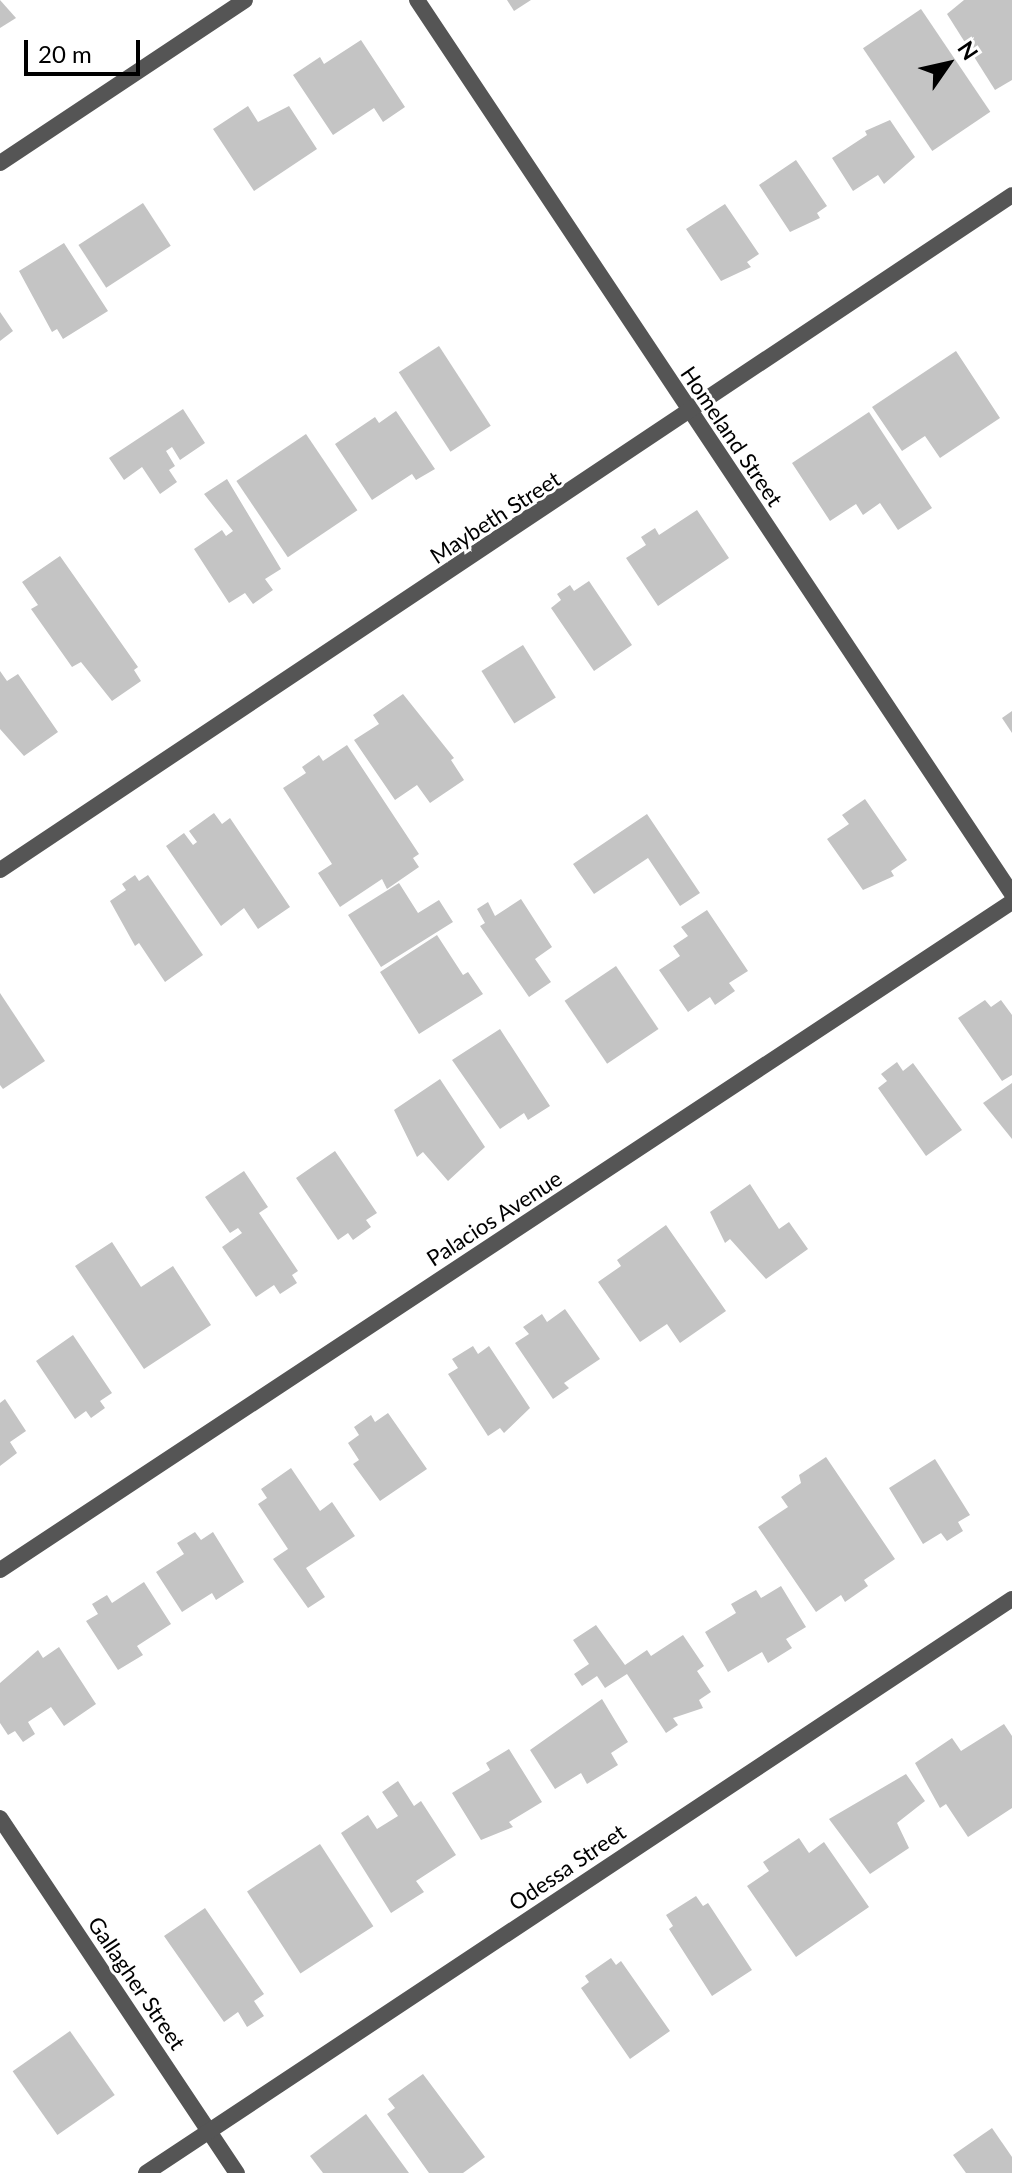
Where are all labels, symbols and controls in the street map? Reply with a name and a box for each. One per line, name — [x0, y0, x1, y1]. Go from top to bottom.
scale bar — [28, 24, 144, 74]
north arrow — [908, 24, 988, 104]
text: N — [952, 36, 984, 65]
text: 20 m — [38, 39, 92, 68]
street label: Homeland Street — [676, 361, 788, 511]
street label: Maybeth Street — [425, 465, 565, 569]
street label: Palacios Avenue — [421, 1164, 567, 1272]
street label: Odessa Street — [504, 1818, 630, 1916]
street label: Gallagher Street — [83, 1911, 191, 2055]

